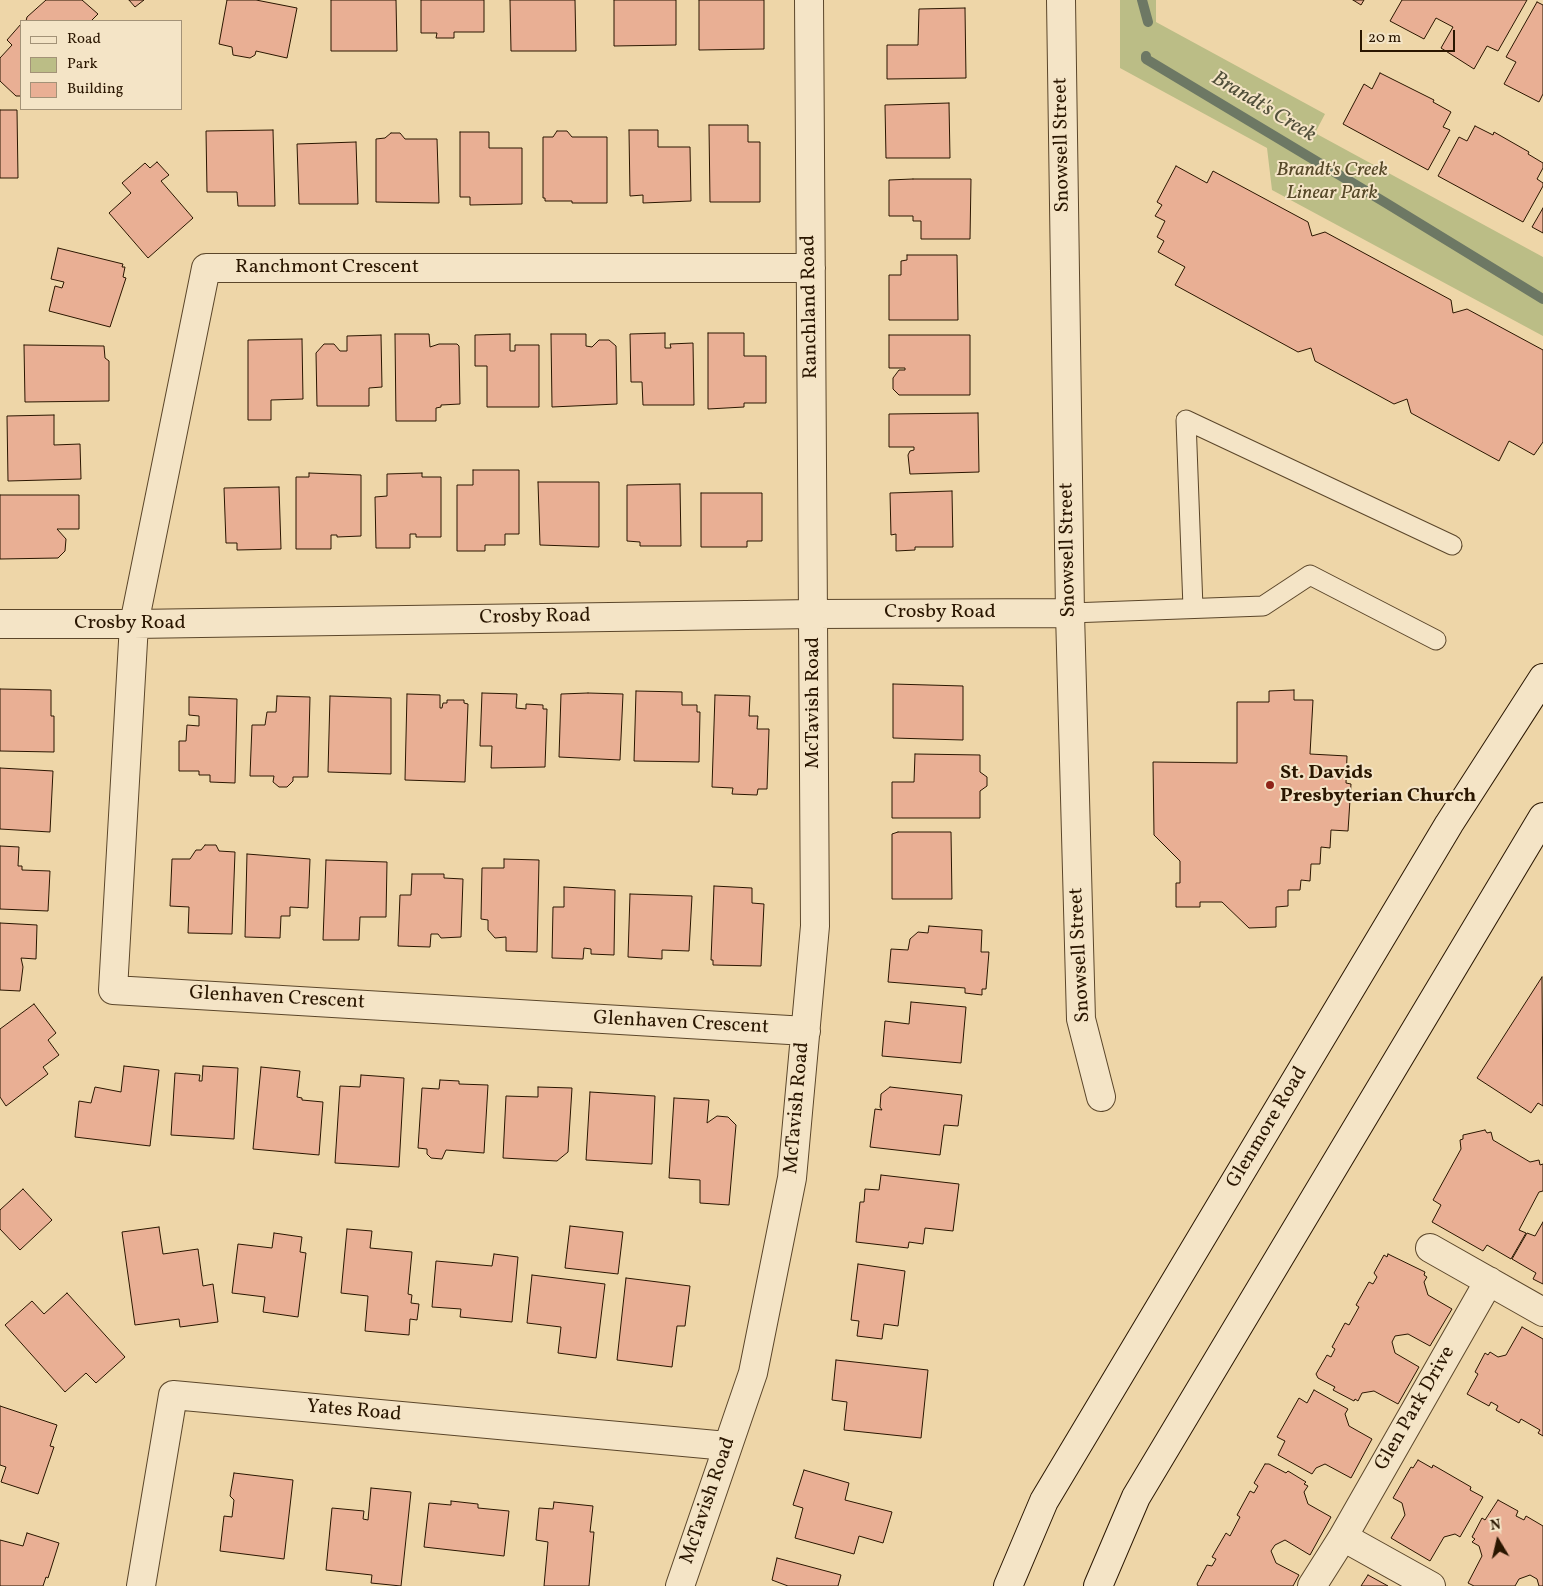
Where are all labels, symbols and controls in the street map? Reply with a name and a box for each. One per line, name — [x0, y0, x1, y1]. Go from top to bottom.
legend — [20, 20, 182, 110]
scale bar — [1363, 20, 1458, 52]
text: 20 m — [1368, 28, 1401, 49]
text: Road — [67, 29, 101, 50]
text: Park — [67, 54, 98, 75]
water label: Brandt's Creek — [1206, 67, 1320, 149]
street label: Snowsell Street — [1050, 77, 1076, 213]
text: Building — [67, 79, 123, 100]
park label: Brandt's Creek Linear Park — [1276, 159, 1388, 206]
street label: Ranchland Road — [798, 235, 824, 379]
street label: Ranchmont Crescent — [235, 256, 419, 280]
street label: Snowsell Street — [1056, 482, 1082, 618]
street label: Crosby Road — [884, 601, 996, 625]
street label: Crosby Road — [479, 605, 591, 631]
street label: Crosby Road — [74, 612, 186, 636]
street label: McTavish Road — [802, 637, 826, 769]
place label: St. Davids Presbyterian Church — [1280, 762, 1476, 809]
marker: St. Davids Presbyterian Church — [1264, 779, 1276, 791]
street label: Snowsell Street — [1065, 887, 1097, 1023]
street label: Glenhaven Crescent — [189, 982, 365, 1016]
street label: Glenhaven Crescent — [593, 1007, 769, 1041]
street label: McTavish Road — [780, 1041, 816, 1175]
street label: Glenmore Road — [1222, 1063, 1314, 1193]
street label: Glen Park Drive — [1371, 1342, 1461, 1476]
street label: Yates Road — [306, 1396, 402, 1428]
street label: McTavish Road — [676, 1435, 742, 1567]
north arrow — [1473, 1516, 1523, 1566]
text: N — [1489, 1516, 1502, 1536]

